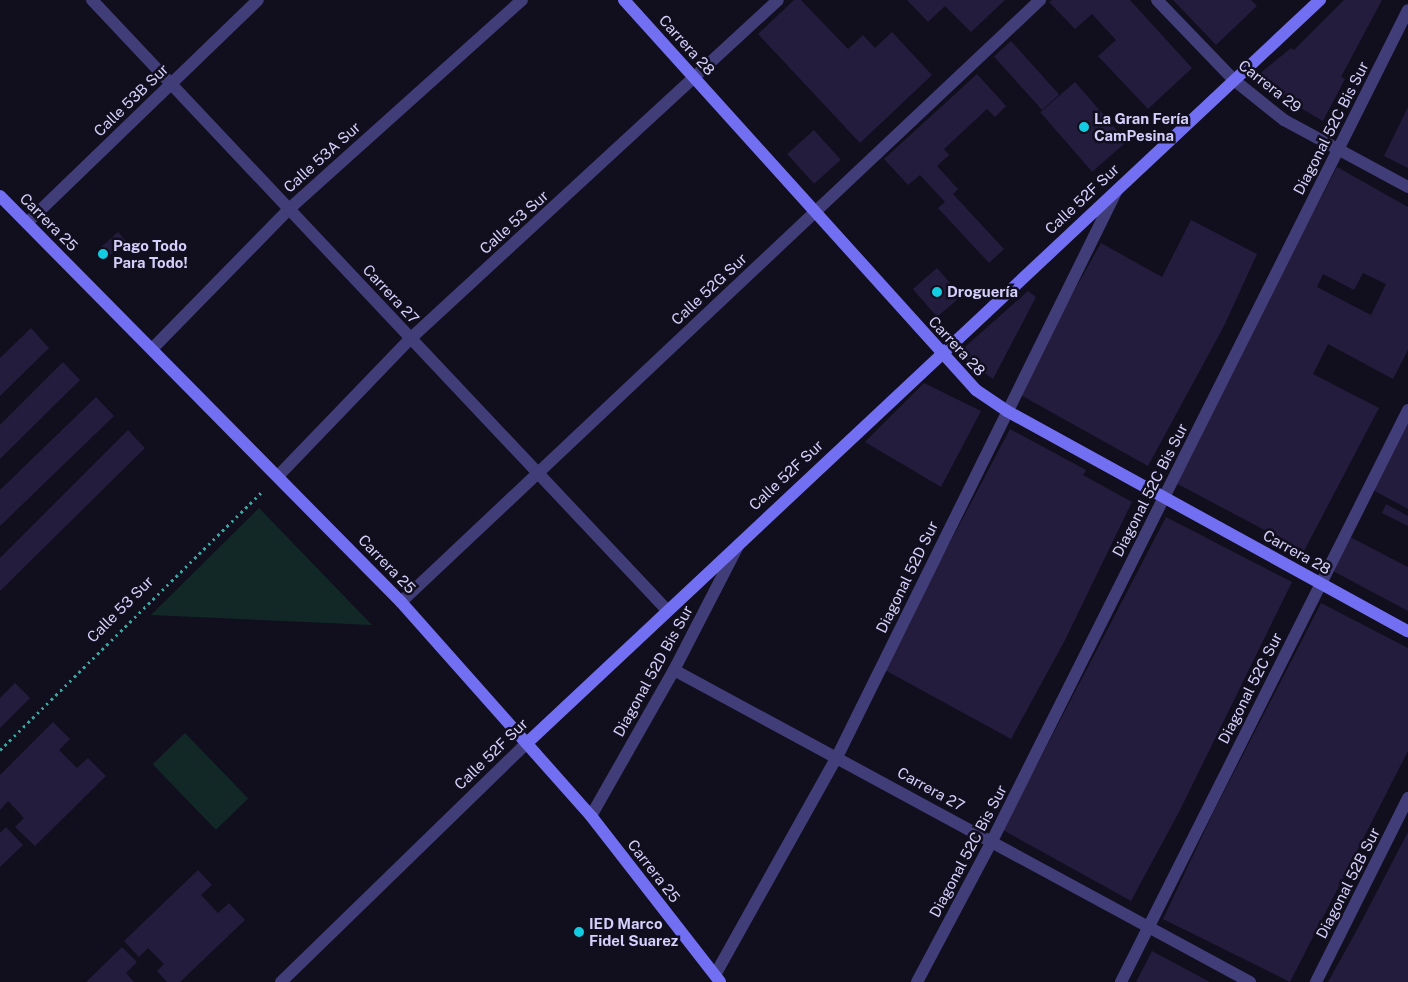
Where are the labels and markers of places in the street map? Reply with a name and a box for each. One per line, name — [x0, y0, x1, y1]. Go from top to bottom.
place label: La Gran Fería CamPesina — [1094, 109, 1189, 144]
marker: La Gran Fería CamPesina — [1078, 121, 1090, 133]
place label: Pago Todo Para Todo! — [113, 236, 188, 271]
marker: Pago Todo Para Todo! — [97, 248, 109, 260]
place label: Droguería — [947, 283, 1018, 301]
marker: Droguería — [931, 286, 943, 298]
place label: IED Marco Fidel Suarez — [589, 914, 678, 949]
marker: IED Marco Fidel Suarez — [573, 926, 585, 938]

